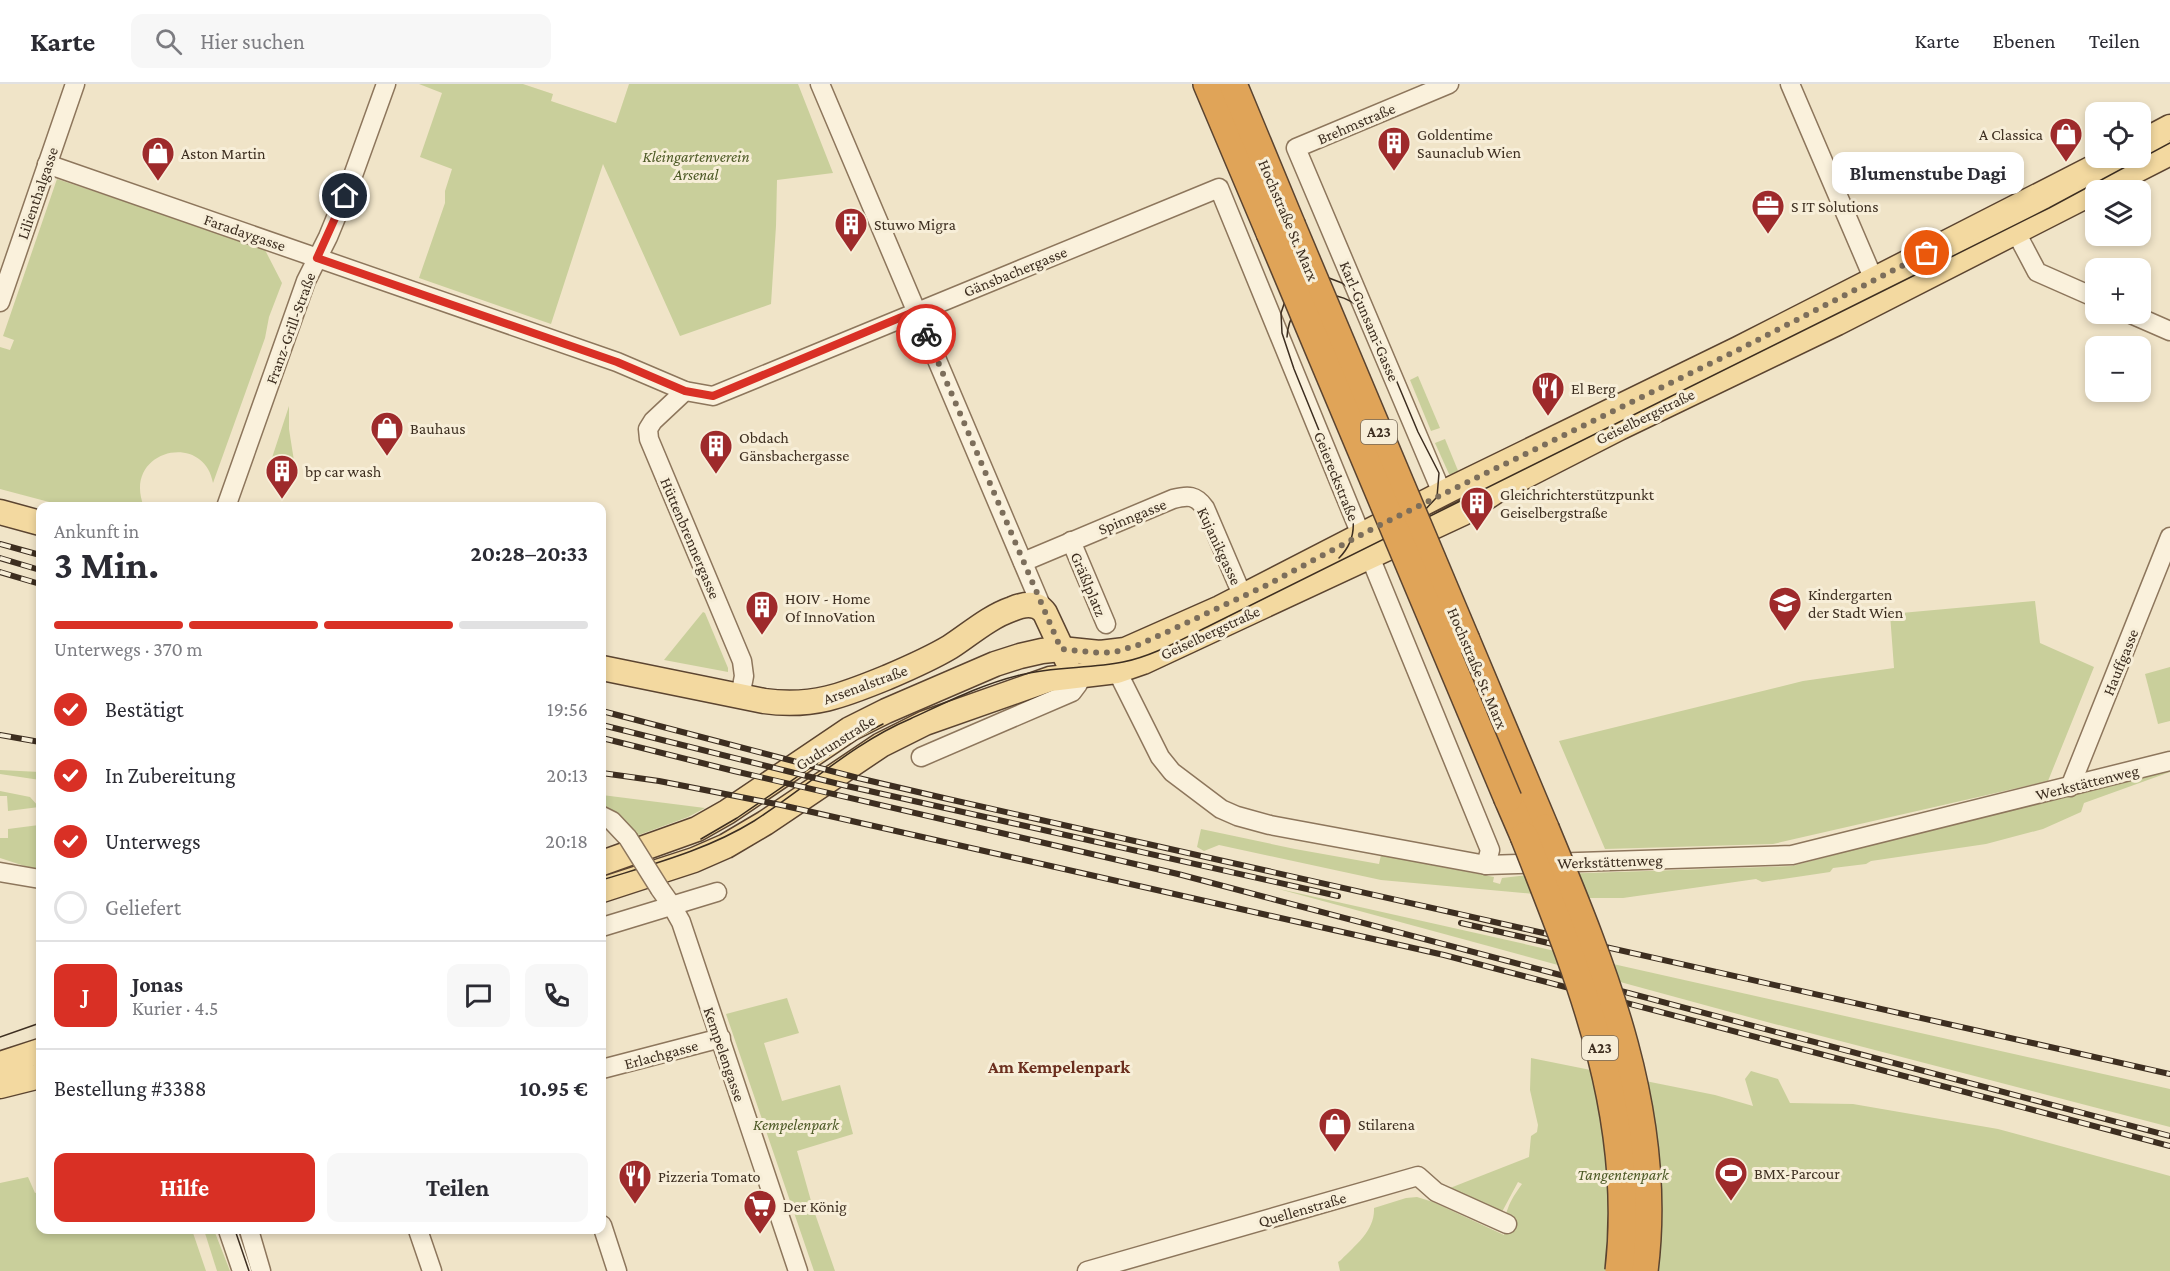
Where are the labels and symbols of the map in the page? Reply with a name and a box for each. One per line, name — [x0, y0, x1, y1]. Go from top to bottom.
street label: Brehmstraße — [1315, 99, 1398, 147]
shop icon: A Classica — [2048, 116, 2084, 163]
building icon: Goldentime Saunaclub Wien — [1376, 125, 1412, 172]
place label: Goldentime Saunaclub Wien — [1417, 126, 1522, 161]
place label: A Classica — [1979, 126, 2044, 143]
shop icon: Aston Martin — [140, 135, 176, 182]
street label: Lilienthalgasse — [14, 145, 62, 242]
place label: Aston Martin — [181, 145, 266, 162]
park label: Kleingartenverein Arsenal — [642, 148, 750, 183]
callout: Blumenstube Dagi — [1831, 151, 2023, 193]
street label: Hochstraße St. Marx — [1255, 157, 1322, 284]
pin — [319, 170, 370, 221]
office icon: S IT Solutions — [1750, 188, 1786, 235]
place label: S IT Solutions — [1791, 198, 1878, 215]
building icon: Stuwo Migra — [833, 206, 869, 253]
street label: Faradaygasse — [201, 211, 288, 255]
place label: Stuwo Migra — [874, 216, 956, 234]
pin — [1901, 227, 1952, 278]
street label: Gänsbachergasse — [961, 243, 1070, 301]
street label: Karl-Gunsam-Gasse — [1337, 259, 1403, 384]
street label: Franz-Grill-Straße — [262, 270, 319, 386]
courier — [896, 304, 956, 364]
restaurant icon: El Berg — [1530, 370, 1566, 417]
place label: El Berg — [1571, 380, 1616, 398]
street label: Geiselbergstraße — [1593, 385, 1698, 449]
shop icon: Bauhaus — [369, 410, 405, 457]
place label: Bauhaus — [410, 420, 465, 437]
road number: A23 — [1361, 420, 1397, 444]
building icon: Obdach Gänsbachergasse — [698, 428, 734, 475]
place label: Obdach Gänsbachergasse — [739, 429, 849, 465]
street label: Geiereckstraße — [1311, 429, 1362, 523]
building icon: bp car wash — [264, 453, 300, 500]
place label: bp car wash — [305, 463, 382, 481]
street label: Hüttenbrennergasse — [656, 475, 724, 602]
building icon: Gleichrichterstützpunkt Geiselbergstraße — [1459, 485, 1495, 532]
place label: Gleichrichterstützpunkt Geiselbergstraße — [1500, 486, 1655, 522]
street label: Spinngasse — [1096, 495, 1169, 539]
street label: Kujanikgasse — [1193, 505, 1245, 588]
street label: Gräßlplatz — [1067, 550, 1110, 619]
school or university icon: Kindergarten der Stadt Wien — [1767, 585, 1803, 632]
place label: Kindergarten der Stadt Wien — [1808, 586, 1904, 621]
building icon: HOIV - Home Of InnoVation — [744, 589, 780, 636]
place label: HOIV - Home Of InnoVation — [785, 590, 876, 625]
street label: Geiselbergstraße — [1158, 602, 1263, 664]
street label: Hochstraße St. Marx — [1444, 605, 1511, 732]
street label: Hauffgasse — [2099, 626, 2142, 698]
street label: Arsenalstraße — [821, 661, 910, 708]
street label: Gudrunstraße — [793, 711, 878, 774]
street label: Werkstättenweg — [2034, 761, 2141, 804]
street label: Werkstättenweg — [1557, 851, 1663, 873]
street label: Kempelengasse — [699, 1005, 749, 1104]
street label: Erlachgasse — [622, 1036, 700, 1073]
road number: A23 — [1582, 1036, 1618, 1060]
district label: Am Kempelenpark — [987, 1057, 1130, 1077]
shop icon: Stilarena — [1317, 1106, 1353, 1153]
park label: Kempelenpark — [753, 1116, 840, 1134]
place label: Stilarena — [1358, 1116, 1416, 1133]
sports icon: BMX-Parcour — [1713, 1155, 1749, 1202]
restaurant icon: Pizzeria Tomato — [617, 1158, 653, 1205]
place label: BMX-Parcour — [1754, 1165, 1840, 1182]
park label: Tangentenpark — [1577, 1166, 1670, 1184]
place label: Pizzeria Tomato — [658, 1168, 761, 1185]
supermarket icon: Der König — [742, 1188, 778, 1235]
street label: Quellenstraße — [1256, 1189, 1348, 1230]
place label: Der König — [783, 1198, 847, 1216]

